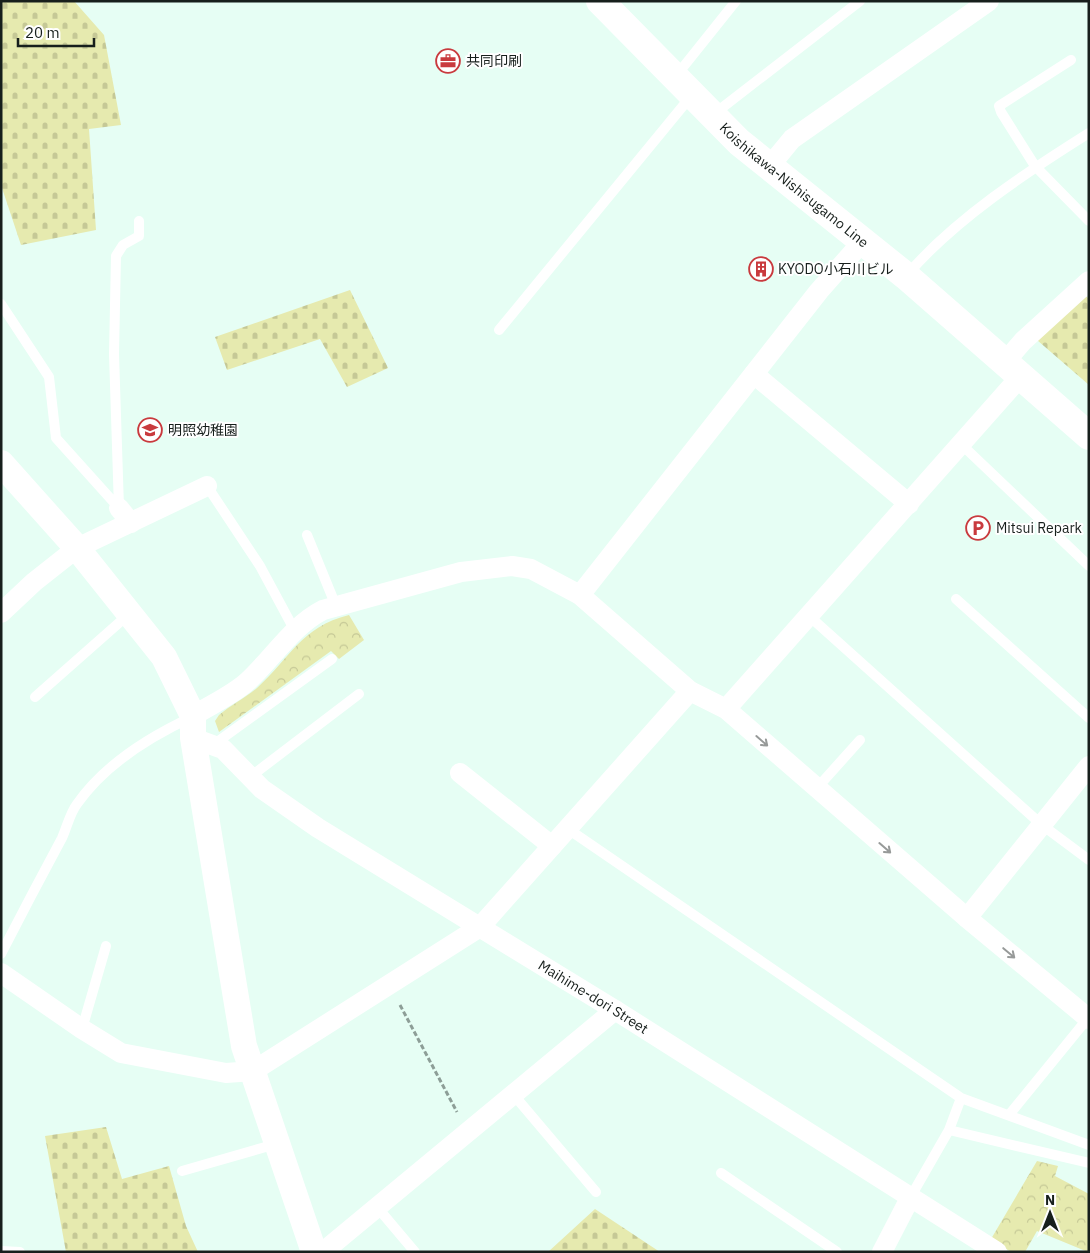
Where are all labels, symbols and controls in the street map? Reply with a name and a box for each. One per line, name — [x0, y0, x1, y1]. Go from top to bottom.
scale bar — [18, 15, 94, 47]
text: 20 m — [25, 23, 60, 42]
office icon: 共同印刷 — [435, 48, 461, 74]
place label: 共同印刷 — [466, 52, 522, 70]
street label: Koishikawa-Nishisugamo Line — [716, 119, 873, 252]
building icon: KYODO小石川ビル — [748, 256, 774, 282]
place label: KYODO小石川ビル — [778, 260, 894, 278]
school or university icon: 明照幼稚園 — [137, 417, 163, 443]
place label: 明照幼稚園 — [168, 421, 238, 439]
parking icon: Mitsui Repark — [965, 515, 991, 541]
place label: Mitsui Repark — [996, 519, 1083, 537]
one-way arrow — [756, 735, 769, 747]
one-way arrow — [879, 842, 892, 853]
one-way arrow — [1002, 947, 1015, 958]
street label: Maihime-dori Street — [535, 956, 652, 1038]
north arrow — [1025, 1188, 1075, 1238]
text: N — [1045, 1191, 1055, 1209]

